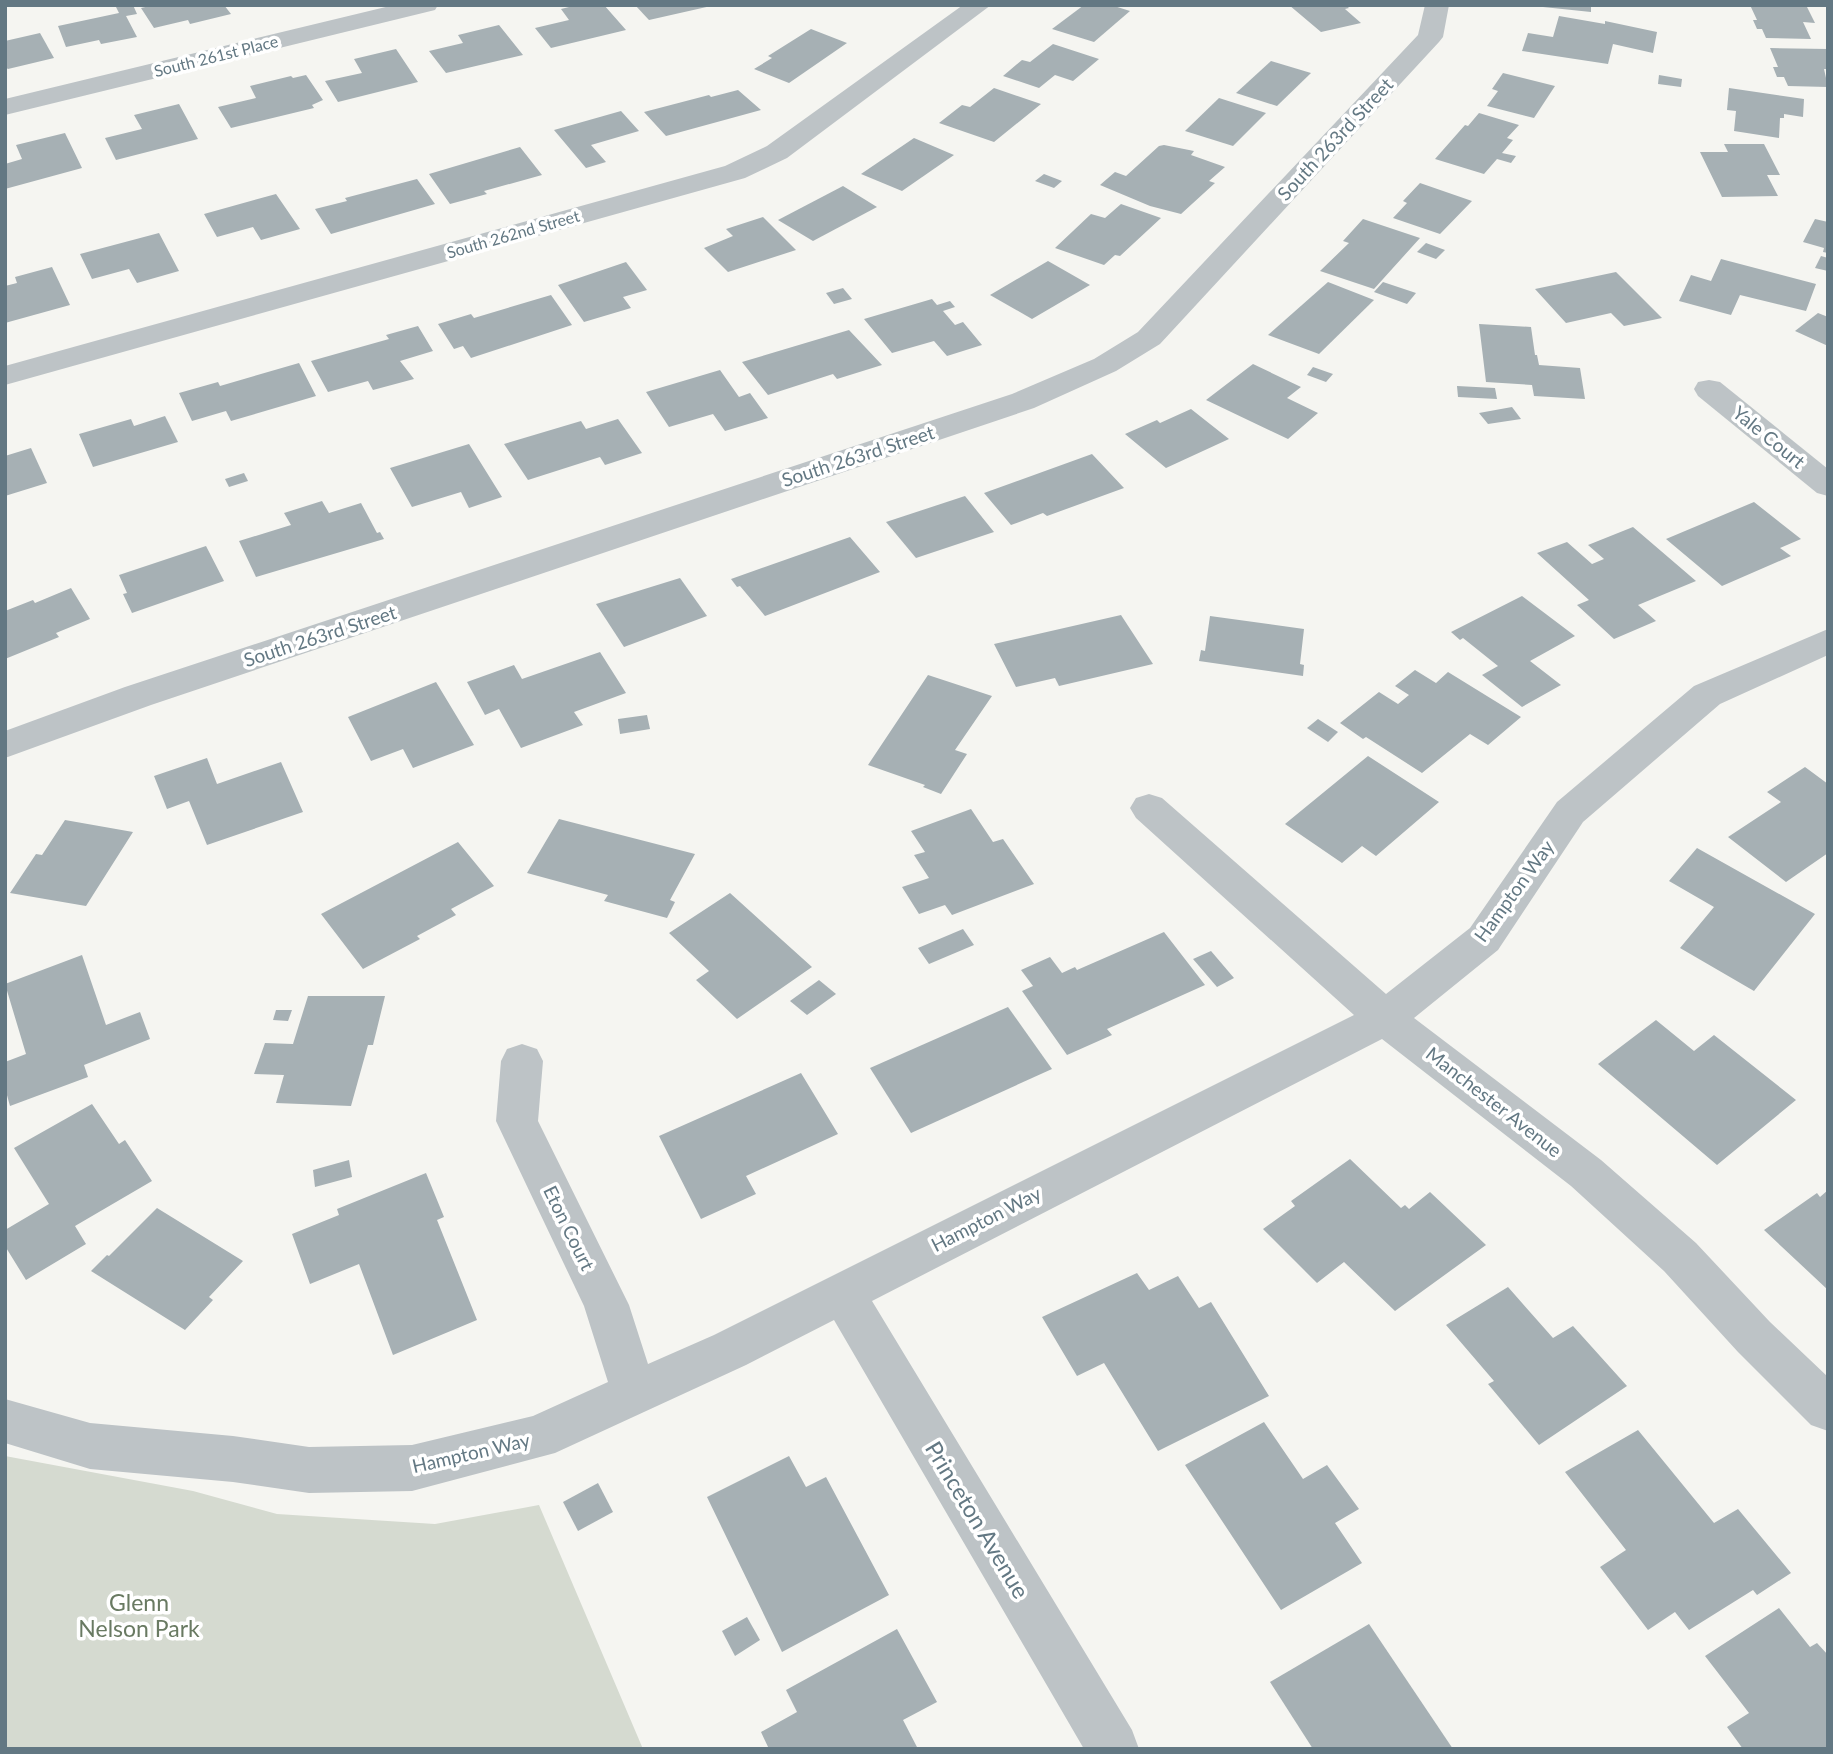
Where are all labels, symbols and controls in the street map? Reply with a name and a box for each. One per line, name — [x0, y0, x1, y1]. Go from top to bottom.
street label: South 261st Place — [152, 31, 280, 80]
street label: South 263rd Street — [1272, 73, 1397, 205]
street label: South 262nd Street — [444, 205, 582, 262]
street label: Yale Court — [1729, 401, 1810, 473]
street label: South 263rd Street — [779, 420, 937, 491]
street label: South 263rd Street — [241, 600, 399, 671]
street label: Hampton Way — [1469, 835, 1558, 946]
street label: Manchester Avenue — [1422, 1042, 1567, 1162]
street label: Hampton Way — [927, 1181, 1045, 1256]
street label: Eton Court — [539, 1182, 600, 1274]
street label: Hampton Way — [410, 1428, 532, 1477]
street label: Princeton Avenue — [920, 1436, 1036, 1603]
park label: Glenn Nelson Park — [78, 1588, 200, 1642]

